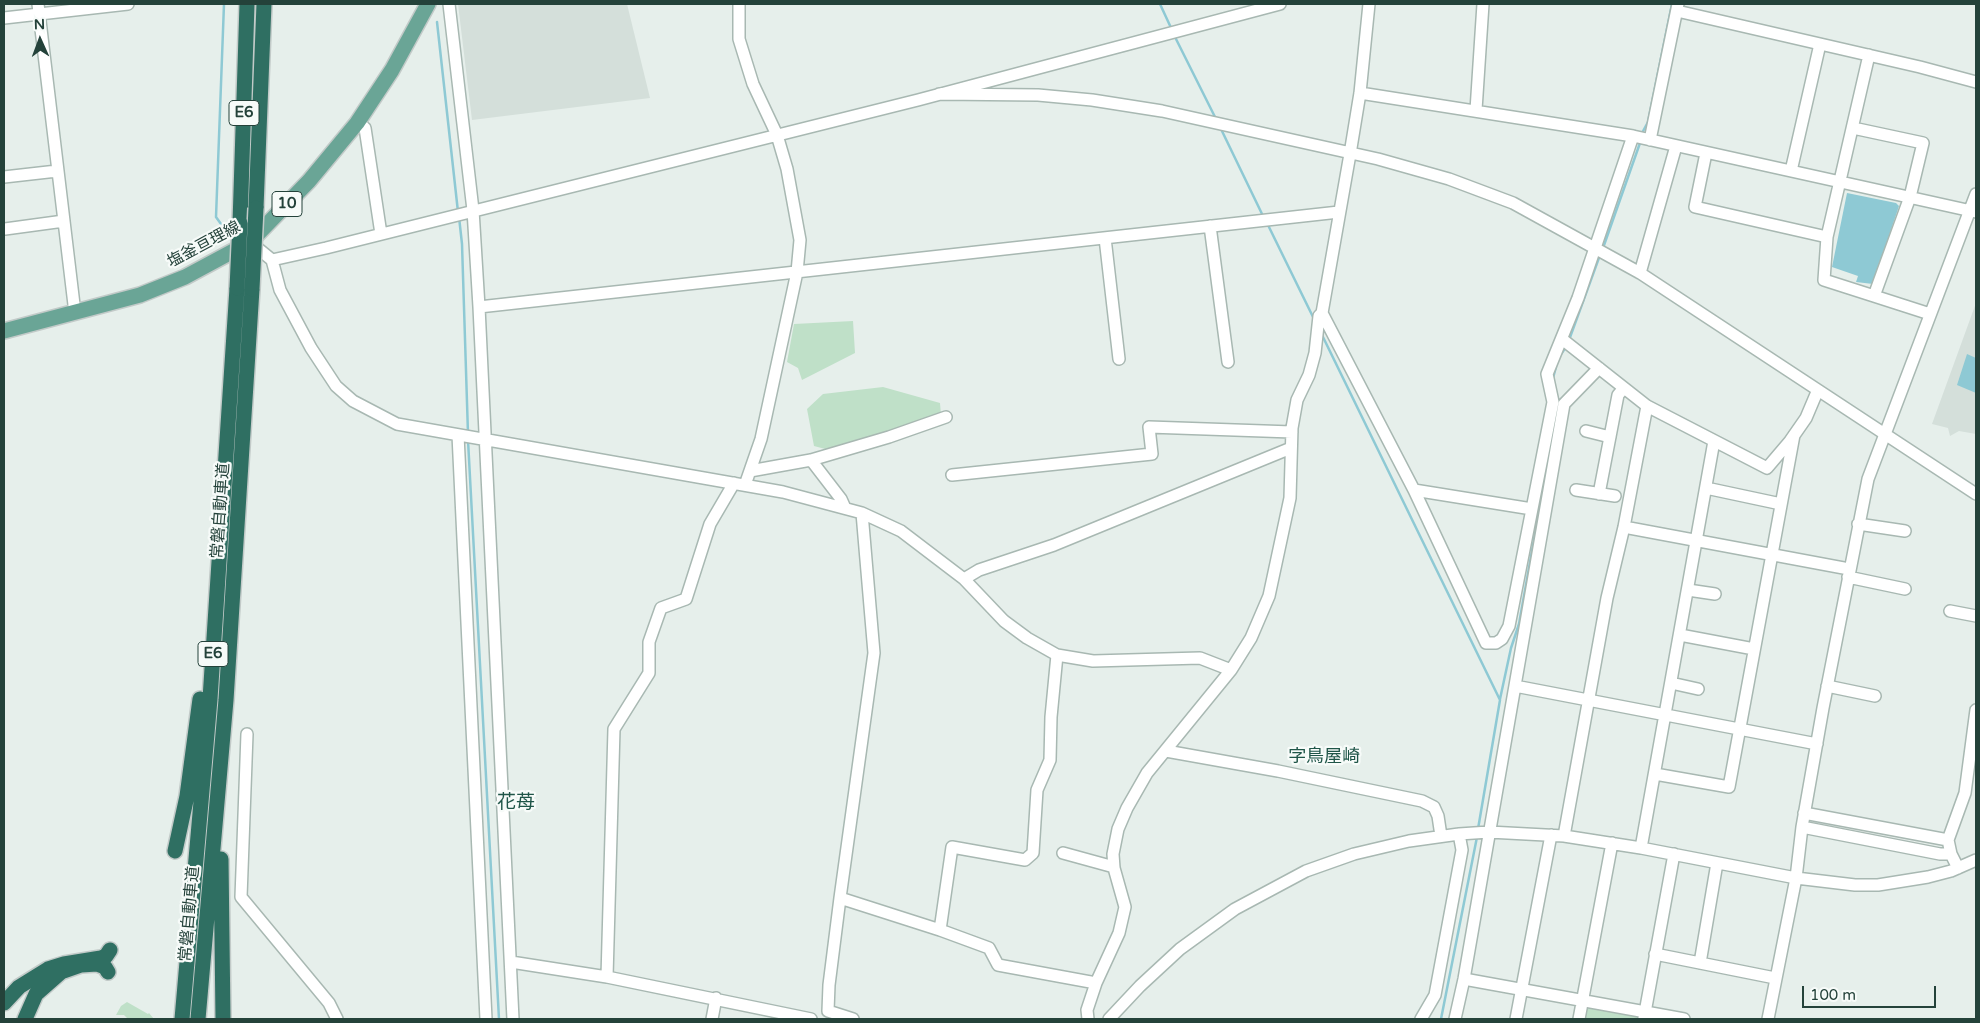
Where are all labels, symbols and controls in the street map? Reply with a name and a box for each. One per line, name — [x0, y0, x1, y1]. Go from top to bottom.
north arrow — [15, 15, 65, 65]
text: N — [34, 16, 45, 33]
road number: E6 — [229, 100, 259, 126]
road number: 10 — [272, 192, 302, 216]
street label: 塩釜亘理線 — [164, 218, 244, 272]
street label: 常磐自動車道 — [208, 462, 234, 560]
road number: E6 — [198, 642, 228, 666]
district label: 字鳥屋崎 — [1288, 746, 1360, 768]
district label: 花苺 — [497, 792, 535, 814]
street label: 常磐自動車道 — [176, 865, 204, 963]
scale bar — [1805, 976, 1939, 1008]
text: 100 m — [1810, 986, 1856, 1004]

